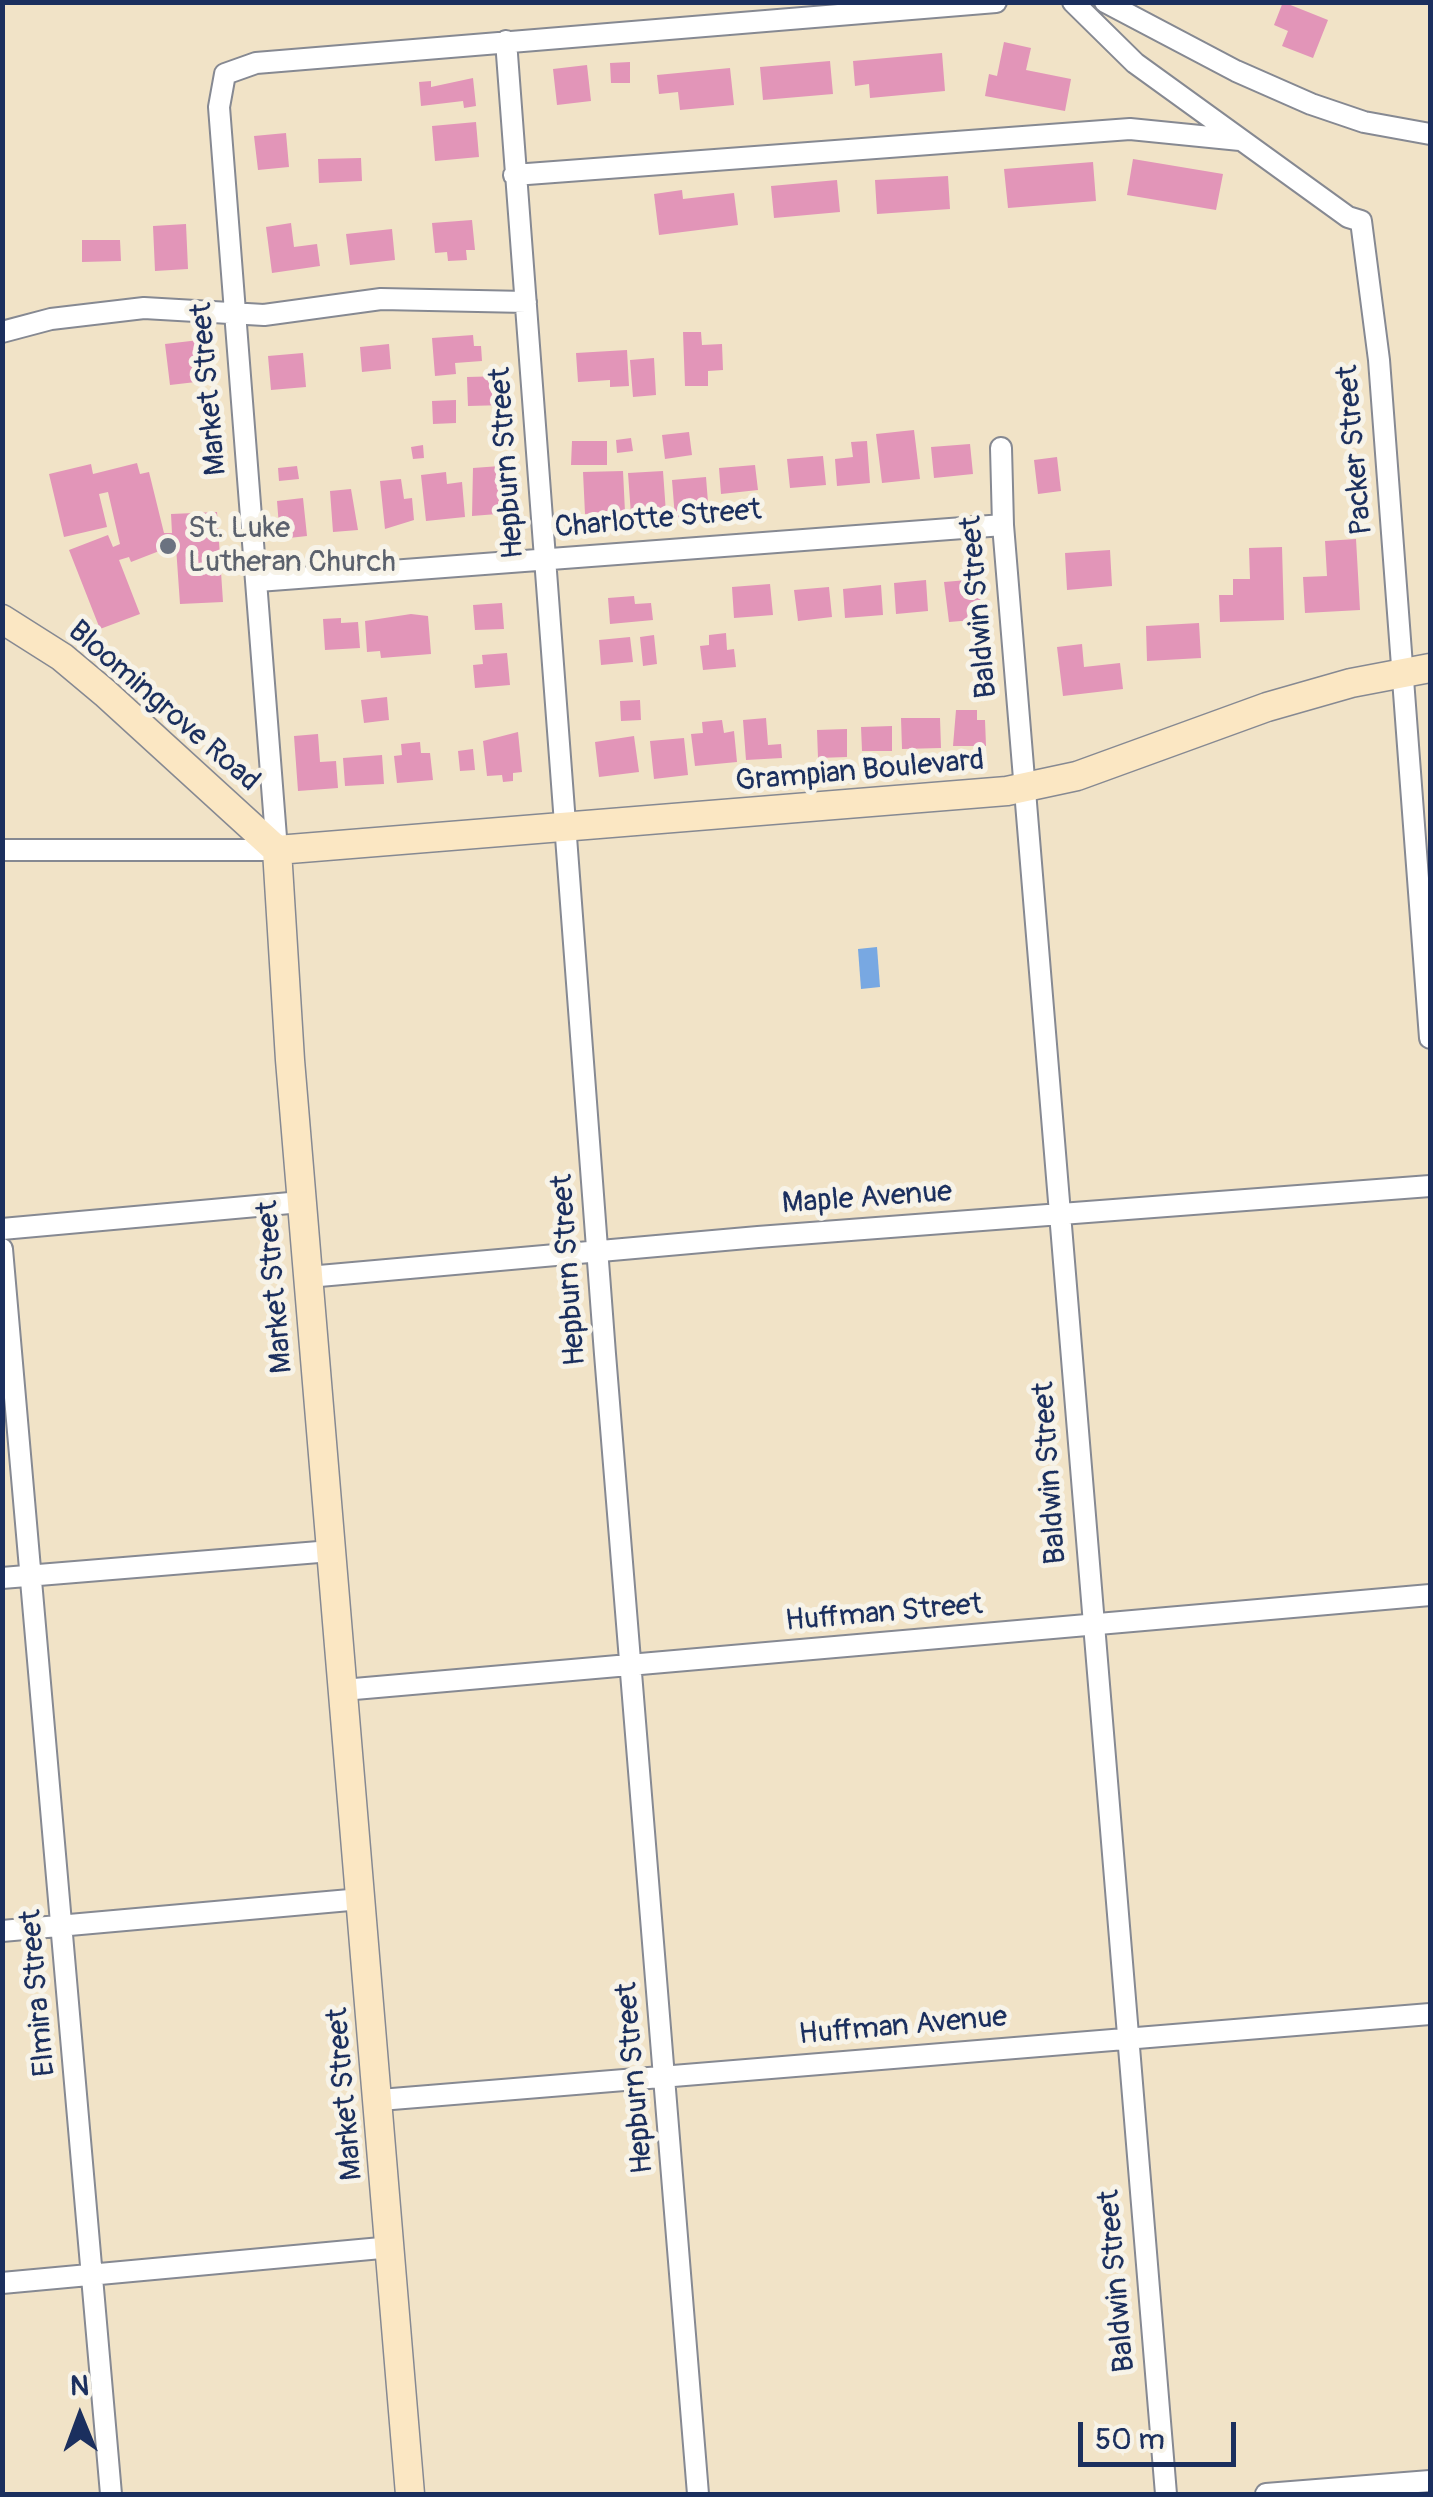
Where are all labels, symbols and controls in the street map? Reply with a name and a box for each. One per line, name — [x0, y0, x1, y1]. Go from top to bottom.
street label: Market Street — [185, 301, 235, 477]
street label: Packer Street — [1331, 364, 1381, 536]
street label: Hepburn Street — [483, 366, 533, 560]
street label: Charlotte Street — [553, 493, 763, 547]
place label: St. Luke Lutheran Church — [188, 511, 396, 582]
street label: Baldwin Street — [954, 514, 1006, 700]
marker: St. Luke Lutheran Church — [157, 535, 179, 557]
street label: Bloomingrove Road — [60, 614, 266, 800]
street label: Grampian Boulevard — [734, 743, 986, 801]
street label: Hepburn Street — [545, 1173, 595, 1367]
street label: Maple Avenue — [781, 1175, 953, 1223]
street label: Market Street — [251, 1199, 301, 1375]
street label: Baldwin Street — [1027, 1381, 1075, 1565]
street label: Huffman Street — [784, 1587, 984, 1641]
street label: Elmira Street — [14, 1908, 64, 2078]
street label: Hepburn Street — [610, 1981, 662, 2175]
street label: Huffman Avenue — [797, 2000, 1009, 2054]
street label: Market Street — [321, 2006, 371, 2182]
street label: Baldwin Street — [1092, 2188, 1144, 2374]
north arrow — [30, 2367, 130, 2467]
text: N — [70, 2369, 89, 2404]
scale bar — [1083, 2402, 1240, 2464]
text: 50 m — [1095, 2421, 1165, 2458]

